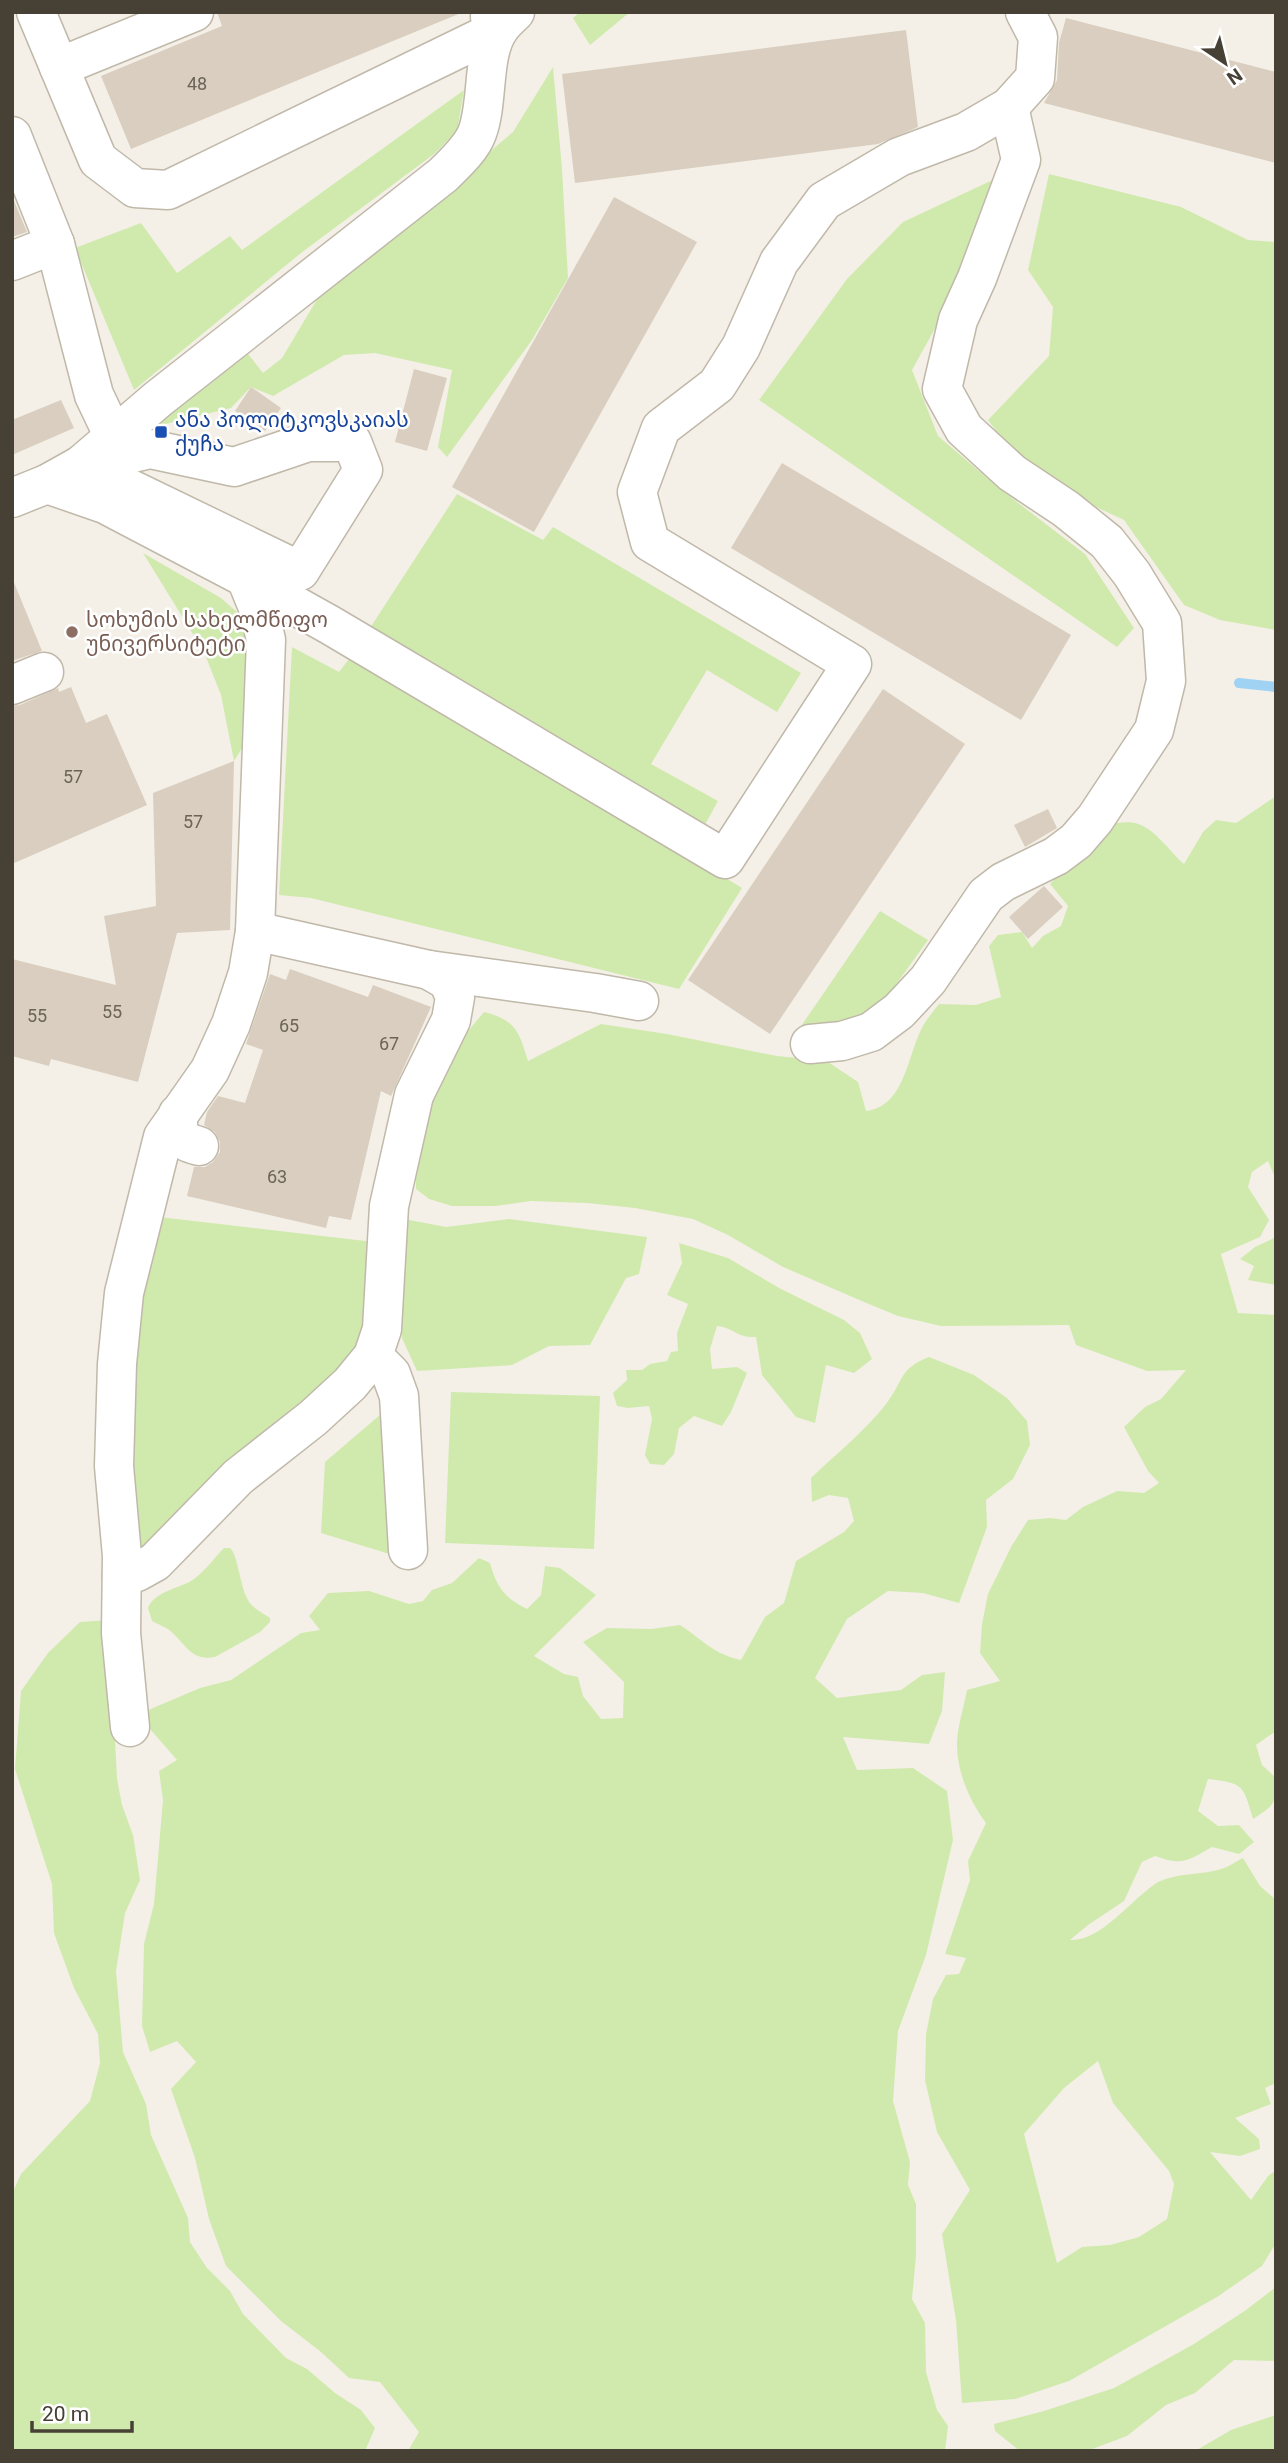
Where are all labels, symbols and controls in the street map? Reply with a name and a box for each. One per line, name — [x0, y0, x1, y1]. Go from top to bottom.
north arrow — [1190, 28, 1260, 98]
text: N — [1222, 63, 1247, 90]
house number: 48 — [187, 73, 207, 94]
place label: ანა პოლიტკოვსკაიას ქუჩა — [175, 408, 409, 456]
marker: ანა პოლიტკოვსკაიას ქუჩა — [153, 424, 169, 440]
place label: სოხუმის სახელმწიფო უნივერსიტეტი — [86, 608, 328, 656]
marker: სოხუმის სახელმწიფო უნივერსიტეტი — [64, 624, 80, 640]
house number: 57 — [63, 766, 83, 787]
house number: 57 — [183, 811, 203, 832]
house number: 55 — [102, 1001, 122, 1022]
house number: 55 — [27, 1005, 47, 1026]
house number: 65 — [279, 1015, 299, 1036]
house number: 67 — [379, 1033, 399, 1054]
house number: 63 — [267, 1166, 287, 1187]
scale bar — [32, 2390, 131, 2434]
text: 20 m — [42, 2402, 89, 2426]

